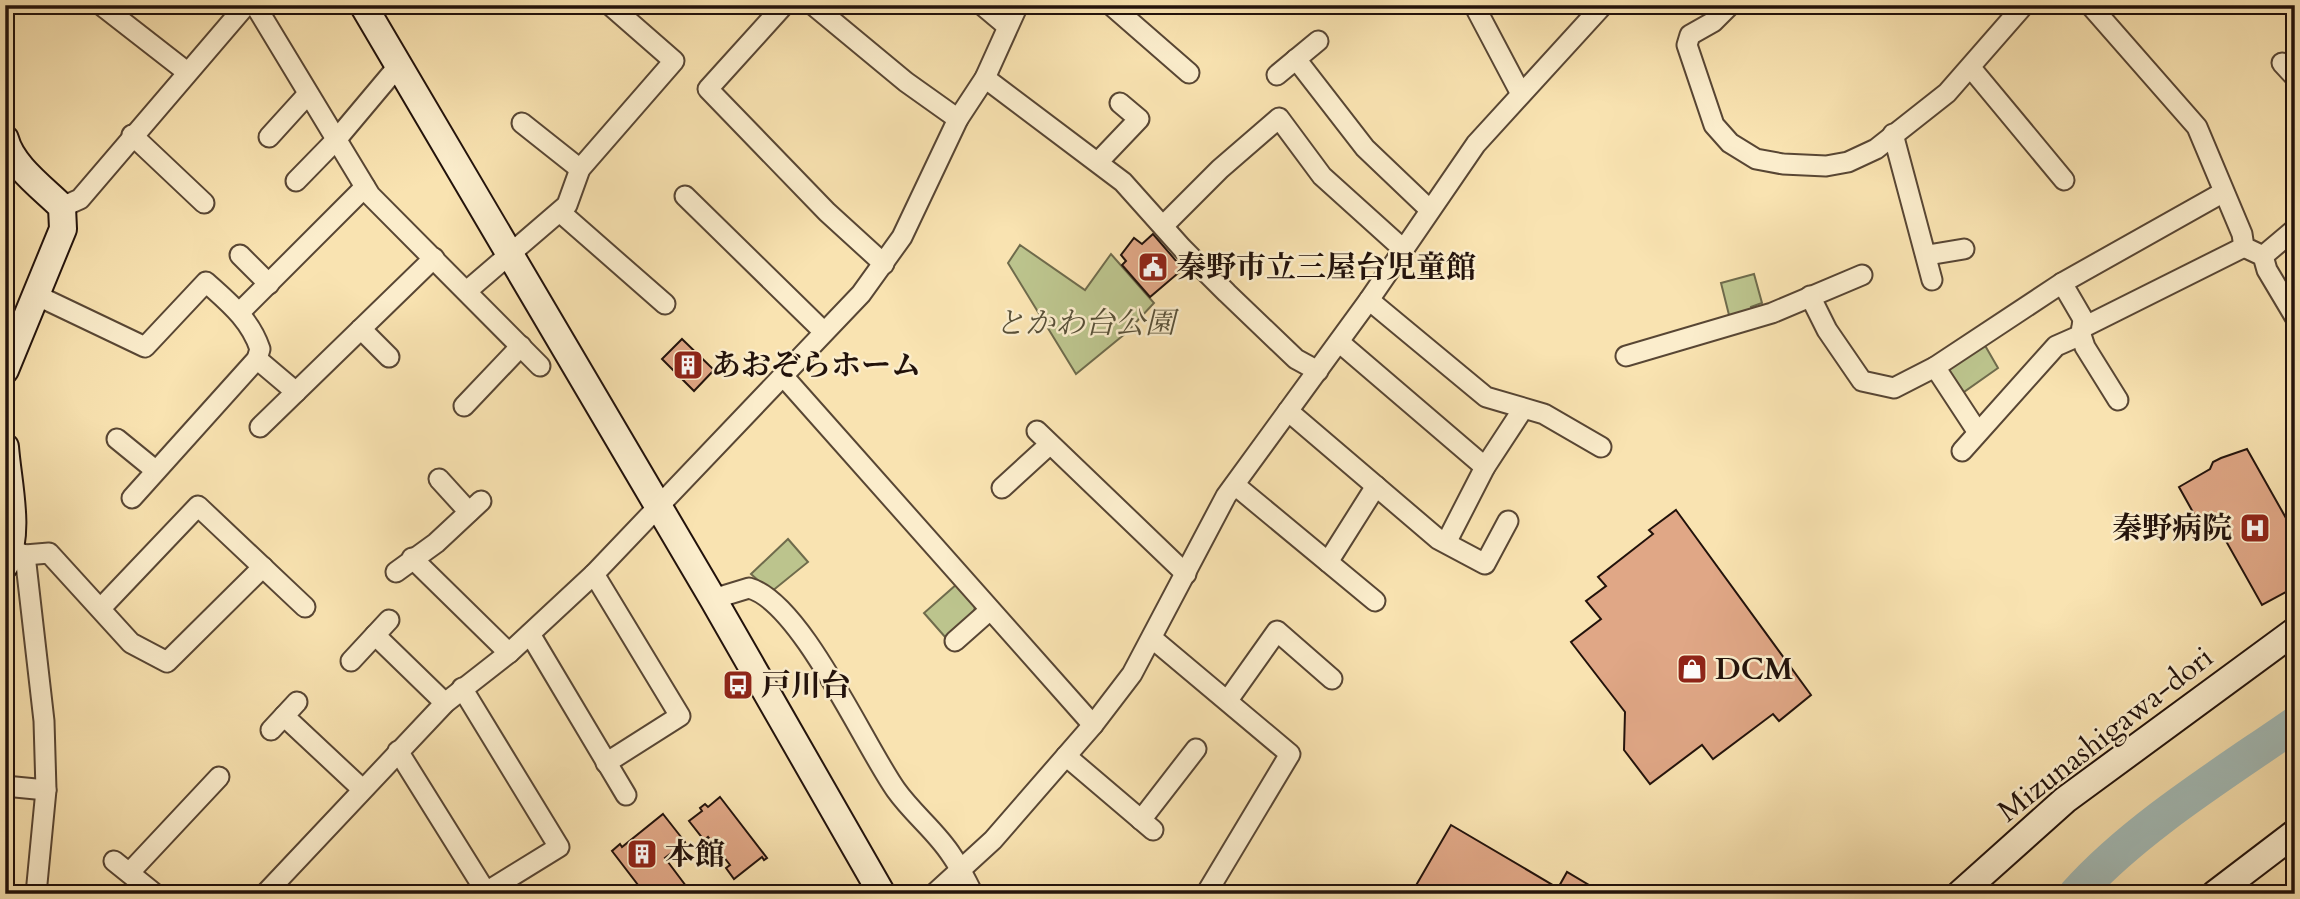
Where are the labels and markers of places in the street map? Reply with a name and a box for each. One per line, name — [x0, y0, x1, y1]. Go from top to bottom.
place label: 秦野市立三屋台児童館 — [1176, 247, 1476, 288]
public building icon: 秦野市立三屋台児童館 — [1136, 250, 1170, 284]
place label: あおぞらホーム — [711, 345, 921, 386]
building icon: あおぞらホーム — [671, 348, 705, 382]
place label: 秦野病院 — [2112, 508, 2232, 549]
hospital icon: 秦野病院 — [2238, 511, 2272, 545]
place label: DCM — [1715, 649, 1793, 690]
shop icon: DCM — [1675, 652, 1709, 686]
place label: 戸川台 — [761, 665, 851, 706]
bus stop icon: 戸川台 — [721, 668, 755, 702]
place label: 本館 — [665, 834, 725, 875]
building icon: 本館 — [625, 837, 659, 871]

